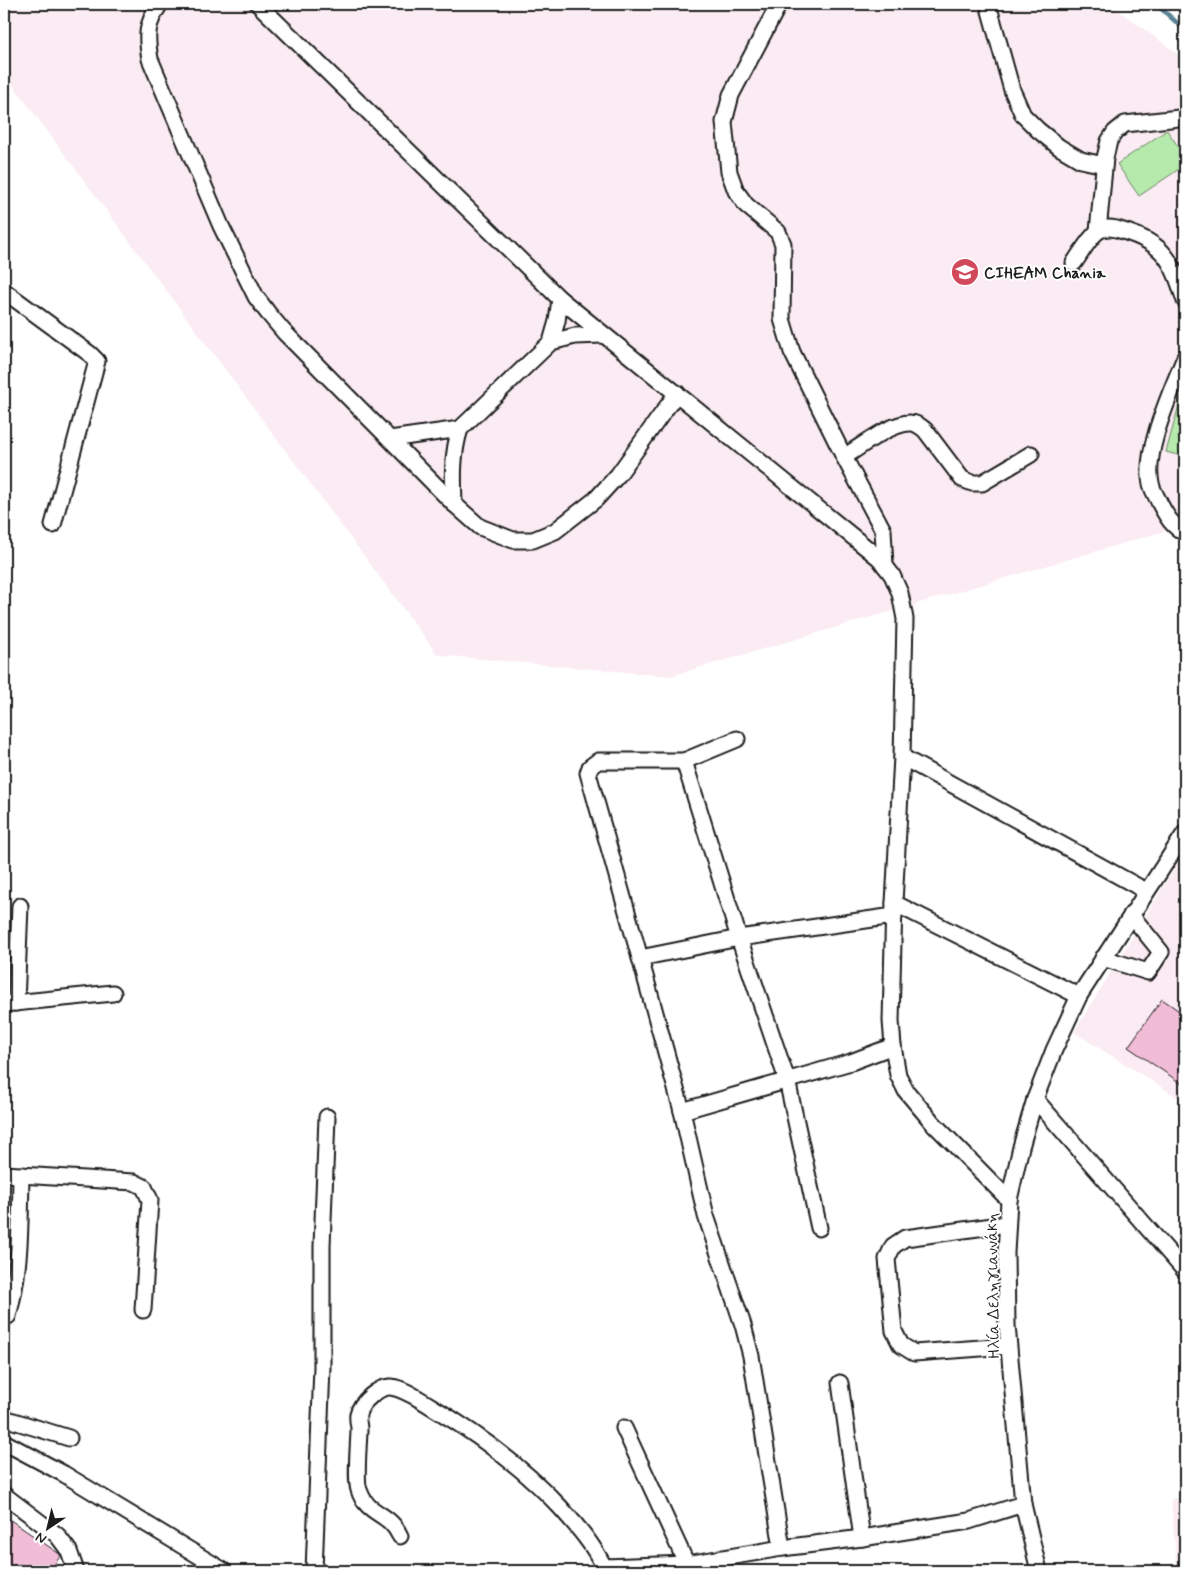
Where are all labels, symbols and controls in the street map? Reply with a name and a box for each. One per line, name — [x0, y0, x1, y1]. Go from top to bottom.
school or university icon: CIHEAM Chania — [950, 257, 980, 287]
place label: CIHEAM Chania — [984, 263, 1106, 284]
street label: Ηλία Δεληγιαννάκη — [982, 1213, 1005, 1359]
north arrow — [22, 1502, 72, 1552]
text: N — [32, 1528, 50, 1548]

